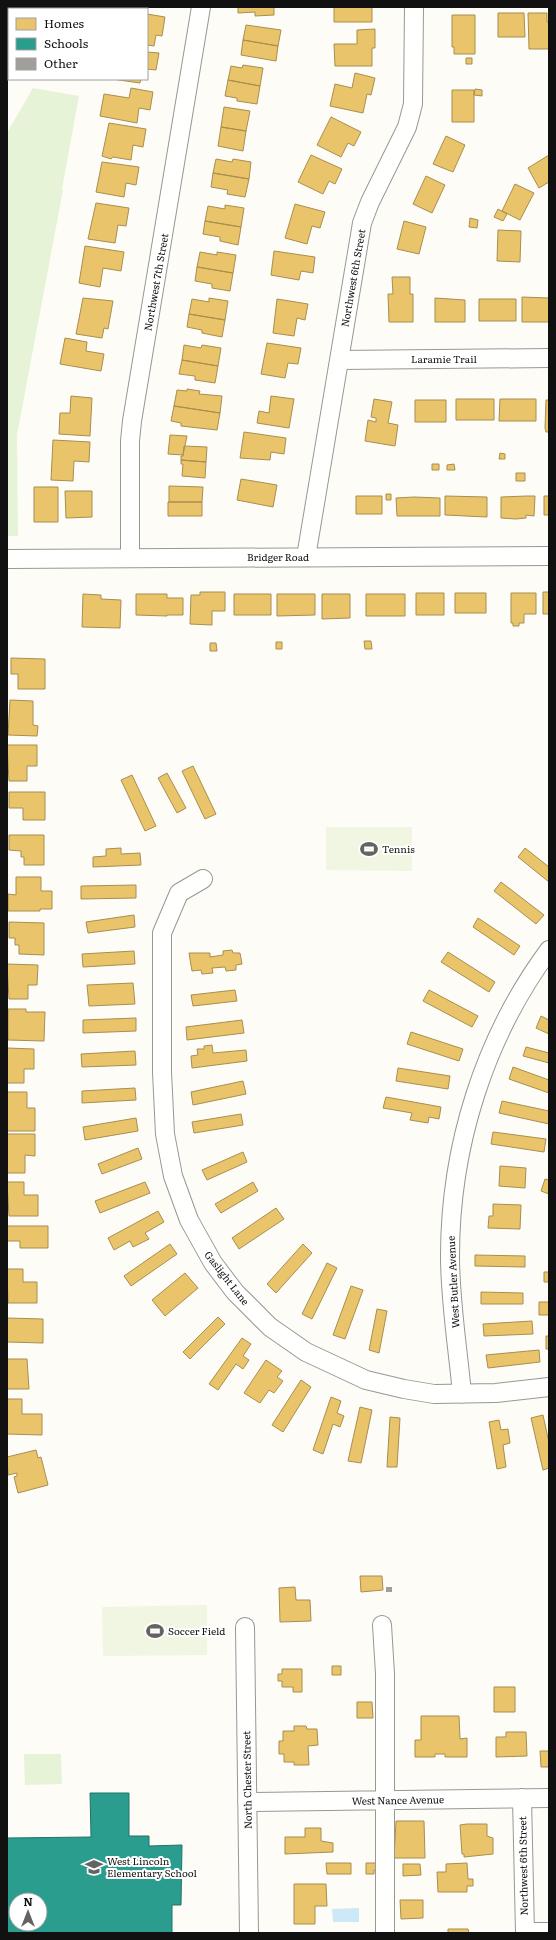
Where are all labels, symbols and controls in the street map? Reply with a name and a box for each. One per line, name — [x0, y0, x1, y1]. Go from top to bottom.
legend — [8, 8, 148, 80]
text: Homes — [44, 14, 84, 32]
text: Schools — [44, 34, 89, 52]
text: Other — [44, 54, 78, 72]
street label: Northwest 6th Street — [337, 228, 369, 328]
street label: Northwest 7th Street — [140, 232, 171, 332]
street label: Laramie Trail — [411, 351, 478, 366]
street label: Bridger Road — [247, 549, 309, 564]
sports icon: Tennis — [359, 839, 379, 859]
place label: Tennis — [382, 841, 415, 856]
street label: West Butler Avenue — [443, 1236, 462, 1329]
street label: Gaslight Lane — [201, 1247, 253, 1308]
sports icon: Soccer Field — [145, 1621, 165, 1641]
place label: Soccer Field — [168, 1623, 225, 1638]
street label: North Chester Street — [238, 1731, 255, 1829]
street label: West Nance Avenue — [352, 1791, 444, 1808]
street label: Northwest 6th Street — [514, 1816, 531, 1916]
place label: West Lincoln Elementary School — [107, 1853, 197, 1880]
school or university icon: West Lincoln Elementary School — [84, 1857, 104, 1877]
north arrow — [8, 1892, 48, 1932]
text: N — [23, 1893, 33, 1909]

